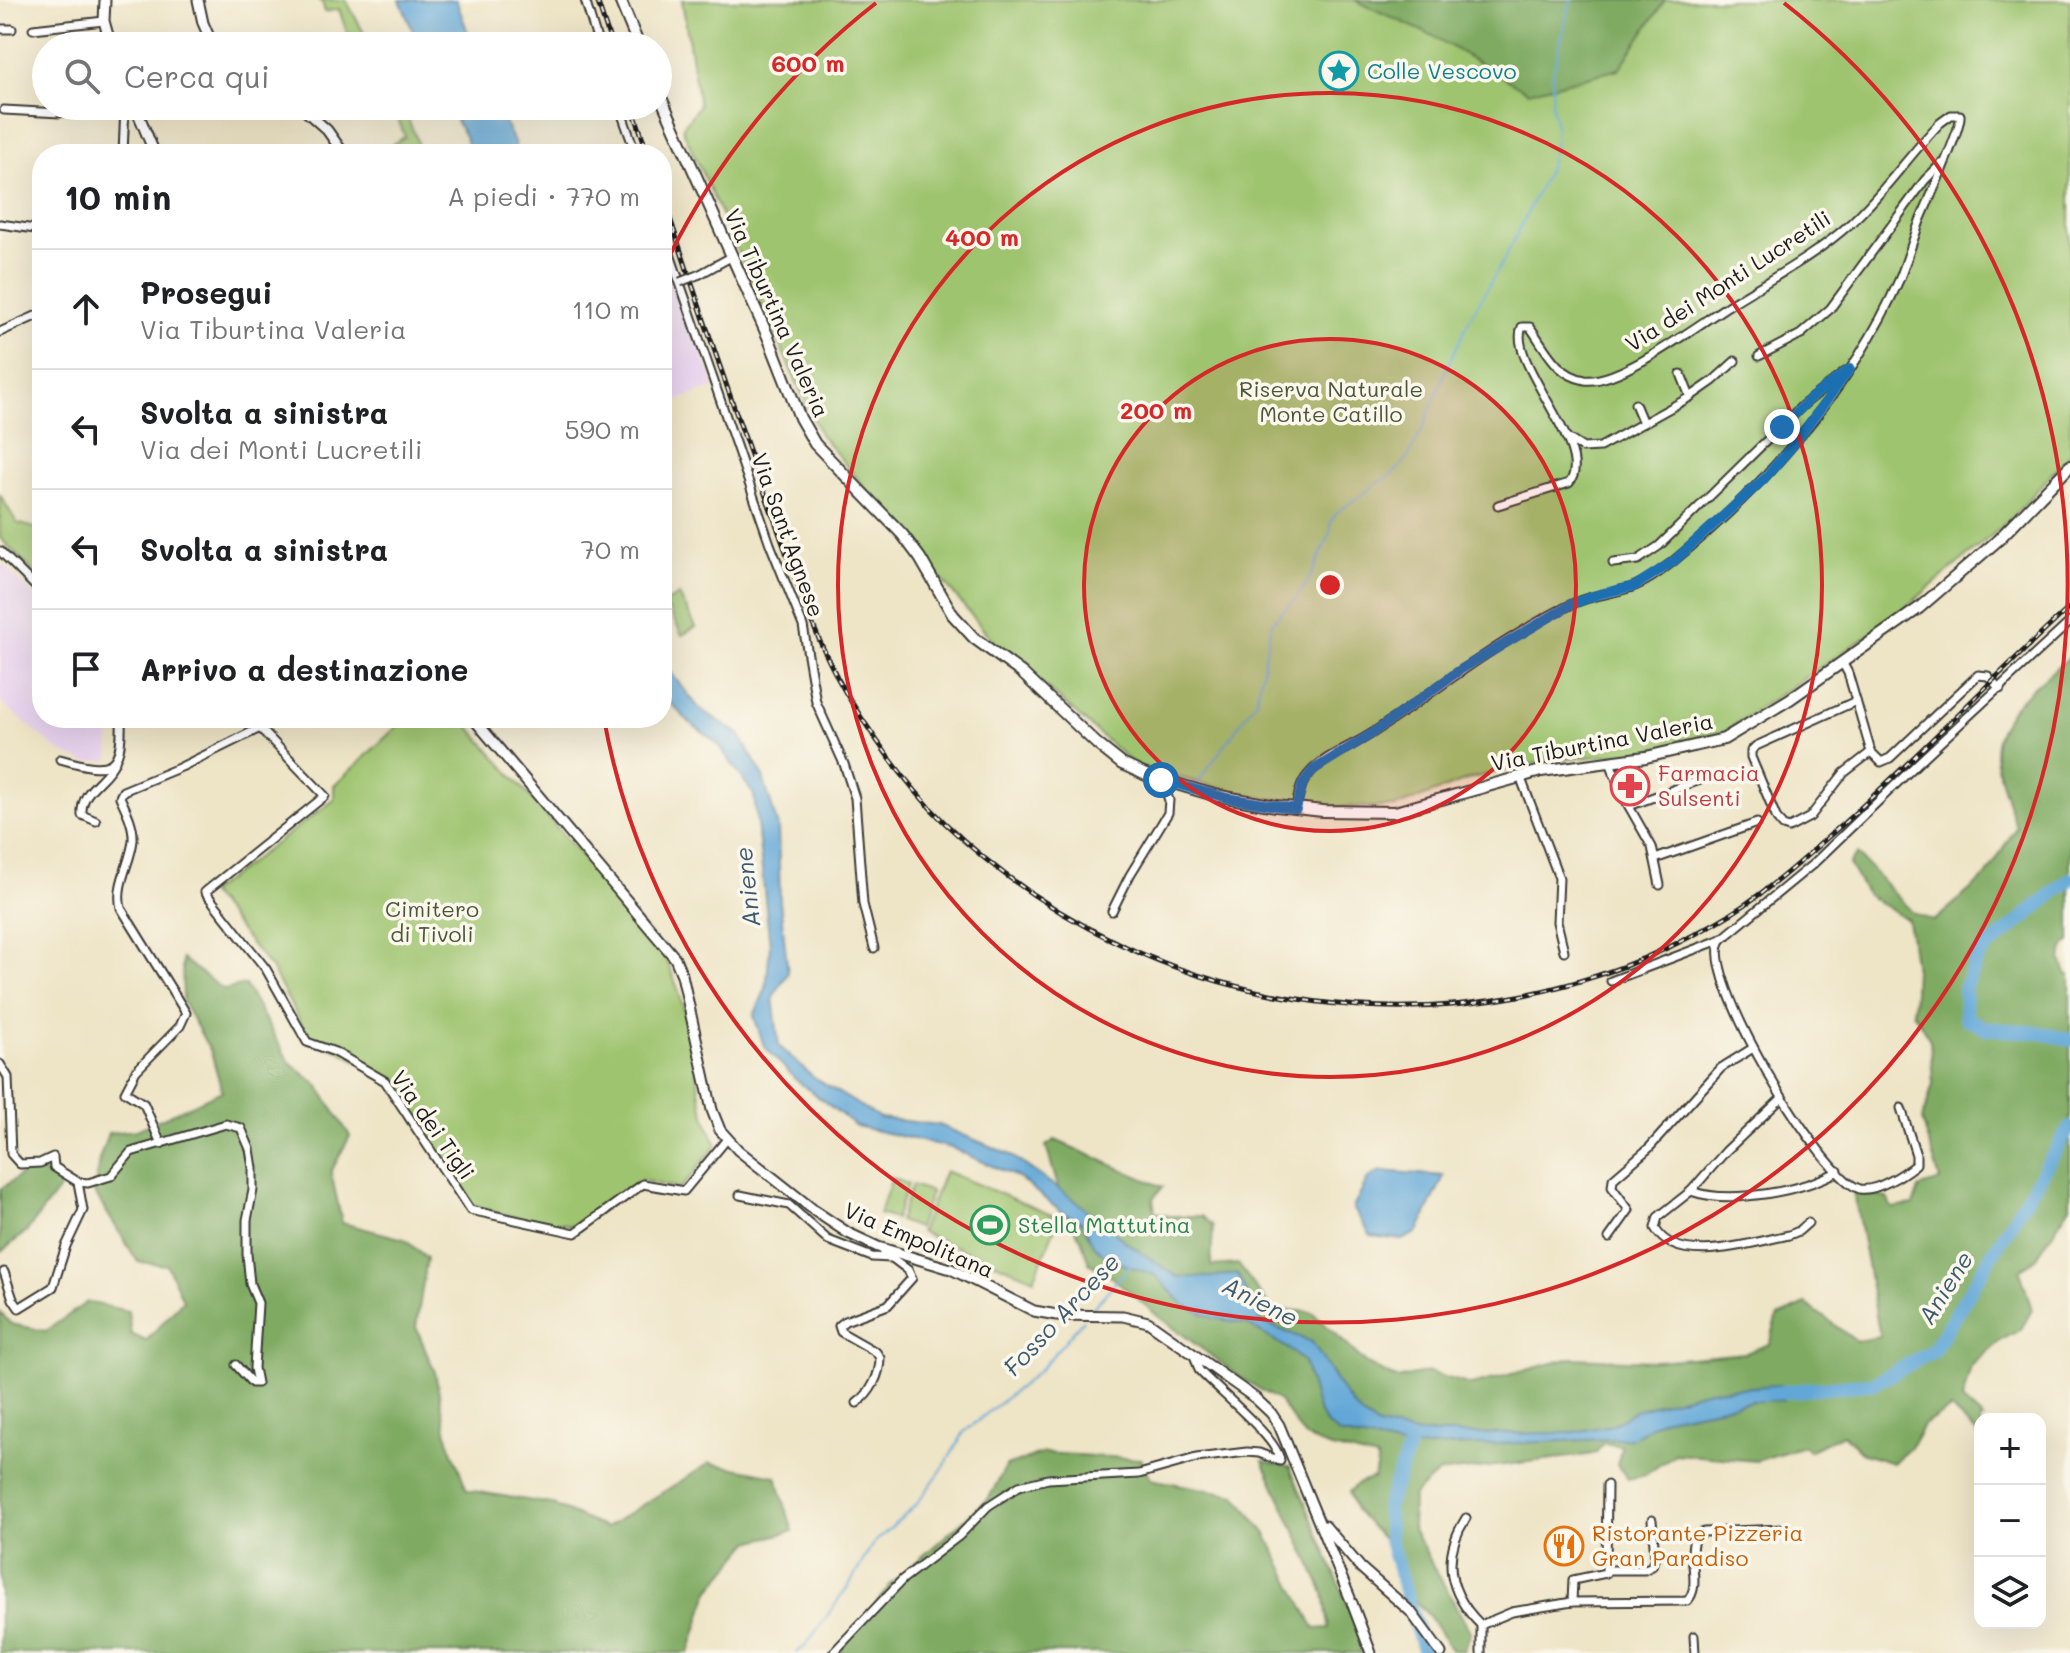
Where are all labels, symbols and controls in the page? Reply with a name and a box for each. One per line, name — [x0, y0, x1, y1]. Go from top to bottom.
search box — [32, 32, 672, 120]
text: 600 m — [771, 47, 845, 78]
place icon: Colle Vescovo — [1318, 50, 1360, 92]
icon: search — [60, 54, 104, 98]
text: Cerca qui — [124, 56, 270, 96]
place label: Colle Vescovo — [1367, 56, 1517, 85]
text: 10 min — [64, 174, 171, 219]
text: A piedi · 770 m — [447, 179, 640, 213]
street label: Via dei Monti Lucretili — [1620, 203, 1836, 358]
street label: Via Tiburtina Valeria — [718, 204, 837, 422]
text: 400 m — [945, 221, 1019, 252]
text: Prosegui — [140, 272, 273, 312]
icon: ahead — [64, 287, 108, 331]
text: 110 m — [572, 292, 640, 326]
text: Via Tiburtina Valeria — [140, 312, 407, 346]
park label: Riserva Naturale Monte Catillo — [1239, 374, 1423, 428]
text: Svolta a sinistra — [140, 392, 388, 432]
text: 200 m — [1120, 394, 1192, 425]
icon: left — [64, 407, 108, 451]
route end — [1764, 409, 1800, 445]
text: 590 m — [564, 412, 640, 446]
text: Via dei Monti Lucretili — [140, 432, 423, 466]
street label: Via Sant'Agnese — [745, 449, 832, 621]
icon: left — [64, 527, 108, 571]
text: Svolta a sinistra — [140, 529, 388, 569]
text: 70 m — [580, 532, 640, 566]
centre of rings — [1316, 571, 1344, 599]
icon: arrive — [64, 647, 108, 691]
text: Arrivo a destinazione — [140, 649, 468, 689]
street label: Via Tiburtina Valeria — [1488, 706, 1715, 777]
place label: Farmacia Sulsenti — [1658, 758, 1760, 812]
route start — [1143, 762, 1179, 798]
pharmacy icon: Farmacia Sulsenti — [1609, 765, 1651, 807]
water label: Aniene — [727, 846, 766, 929]
park label: Cimitero di Tivoli — [385, 894, 479, 948]
street label: Via dei Tigli — [385, 1064, 482, 1185]
street label: Via Empolitana — [840, 1195, 998, 1284]
sports icon: Stella Mattutina — [969, 1204, 1011, 1246]
place label: Stella Mattutina — [1018, 1210, 1190, 1239]
water label: Aniene — [1910, 1245, 1979, 1329]
water label: Fosso Arcese — [996, 1246, 1126, 1382]
water label: Aniene — [1218, 1269, 1303, 1333]
map controls — [1974, 1413, 2046, 1629]
button: + — [1974, 1413, 2046, 1485]
button: − — [1974, 1485, 2046, 1557]
place label: Ristorante Pizzeria Gran Paradiso — [1592, 1518, 1803, 1572]
restaurant icon: Ristorante Pizzeria Gran Paradiso — [1543, 1525, 1585, 1567]
button: layers — [1974, 1557, 2046, 1629]

